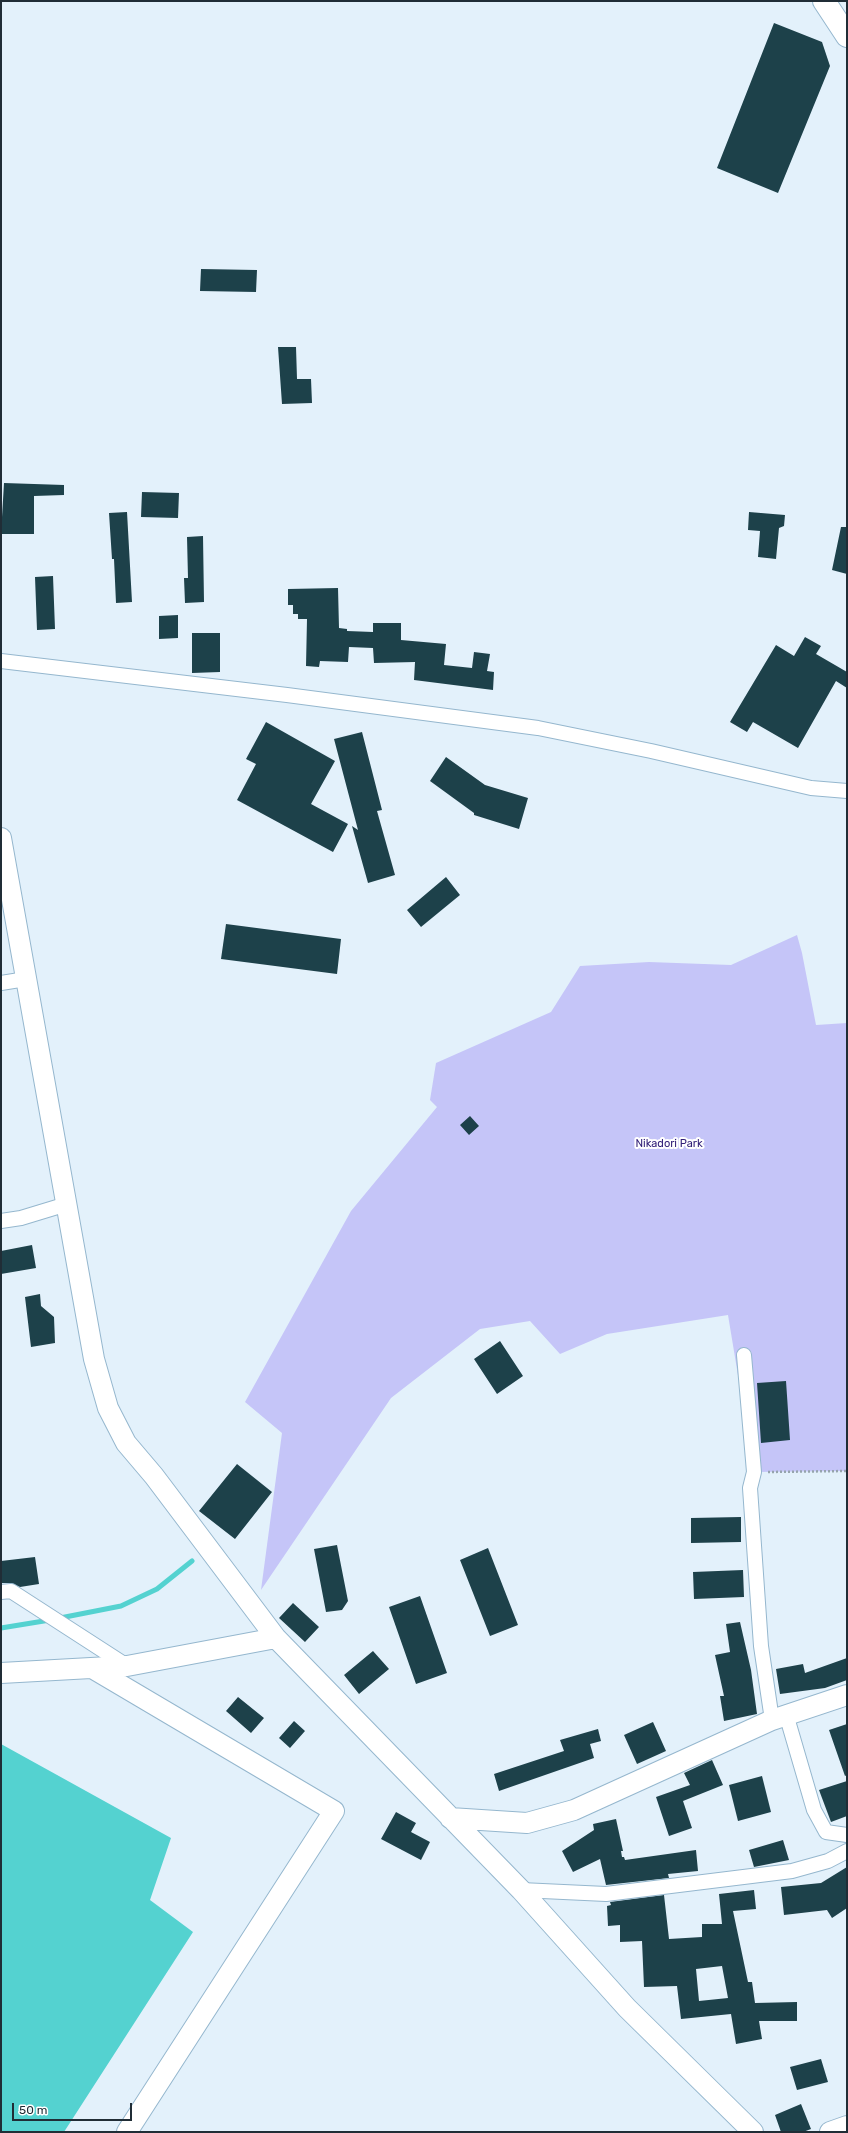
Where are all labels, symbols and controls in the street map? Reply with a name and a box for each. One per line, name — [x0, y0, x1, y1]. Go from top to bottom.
park label: Nikadori Park — [635, 1137, 703, 1151]
scale bar — [14, 2095, 134, 2121]
text: 50 m — [19, 2103, 47, 2117]

